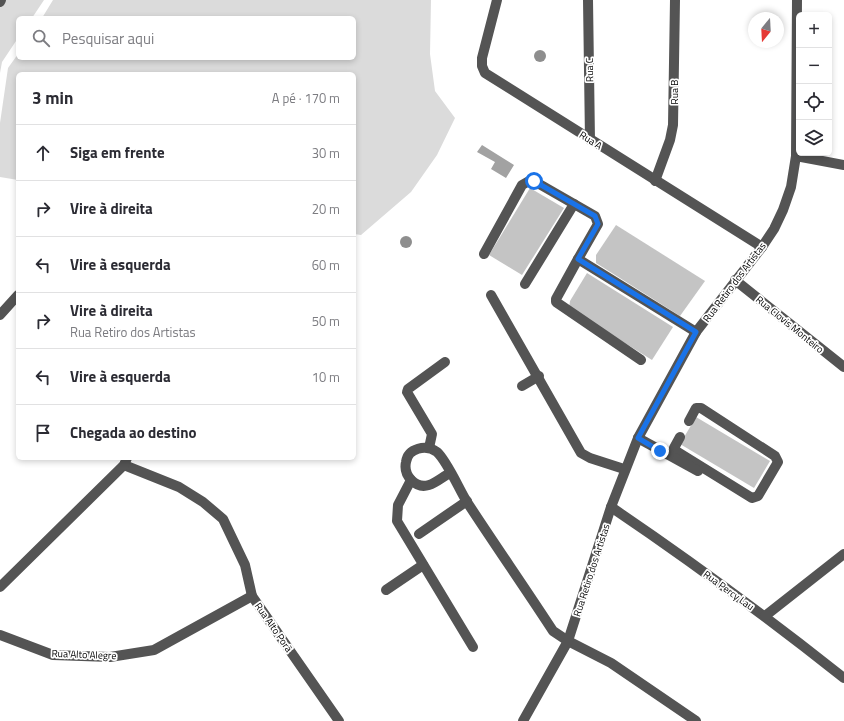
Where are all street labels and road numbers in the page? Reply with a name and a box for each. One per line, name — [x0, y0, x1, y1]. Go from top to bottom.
street label: Rua C — [582, 57, 597, 82]
street label: Rua B — [667, 80, 682, 104]
street label: Rua A — [576, 128, 605, 153]
street label: Rua Retiro dos Artistas — [699, 239, 770, 325]
street label: Rua Clovis Monteiro — [752, 292, 827, 357]
street label: Rua Retiro dos Artistas — [569, 522, 614, 618]
street label: Rua Percy Lau — [700, 567, 757, 614]
street label: Rua Alto Porã — [251, 599, 296, 655]
street label: Rua Alto Alegre — [51, 646, 117, 663]

